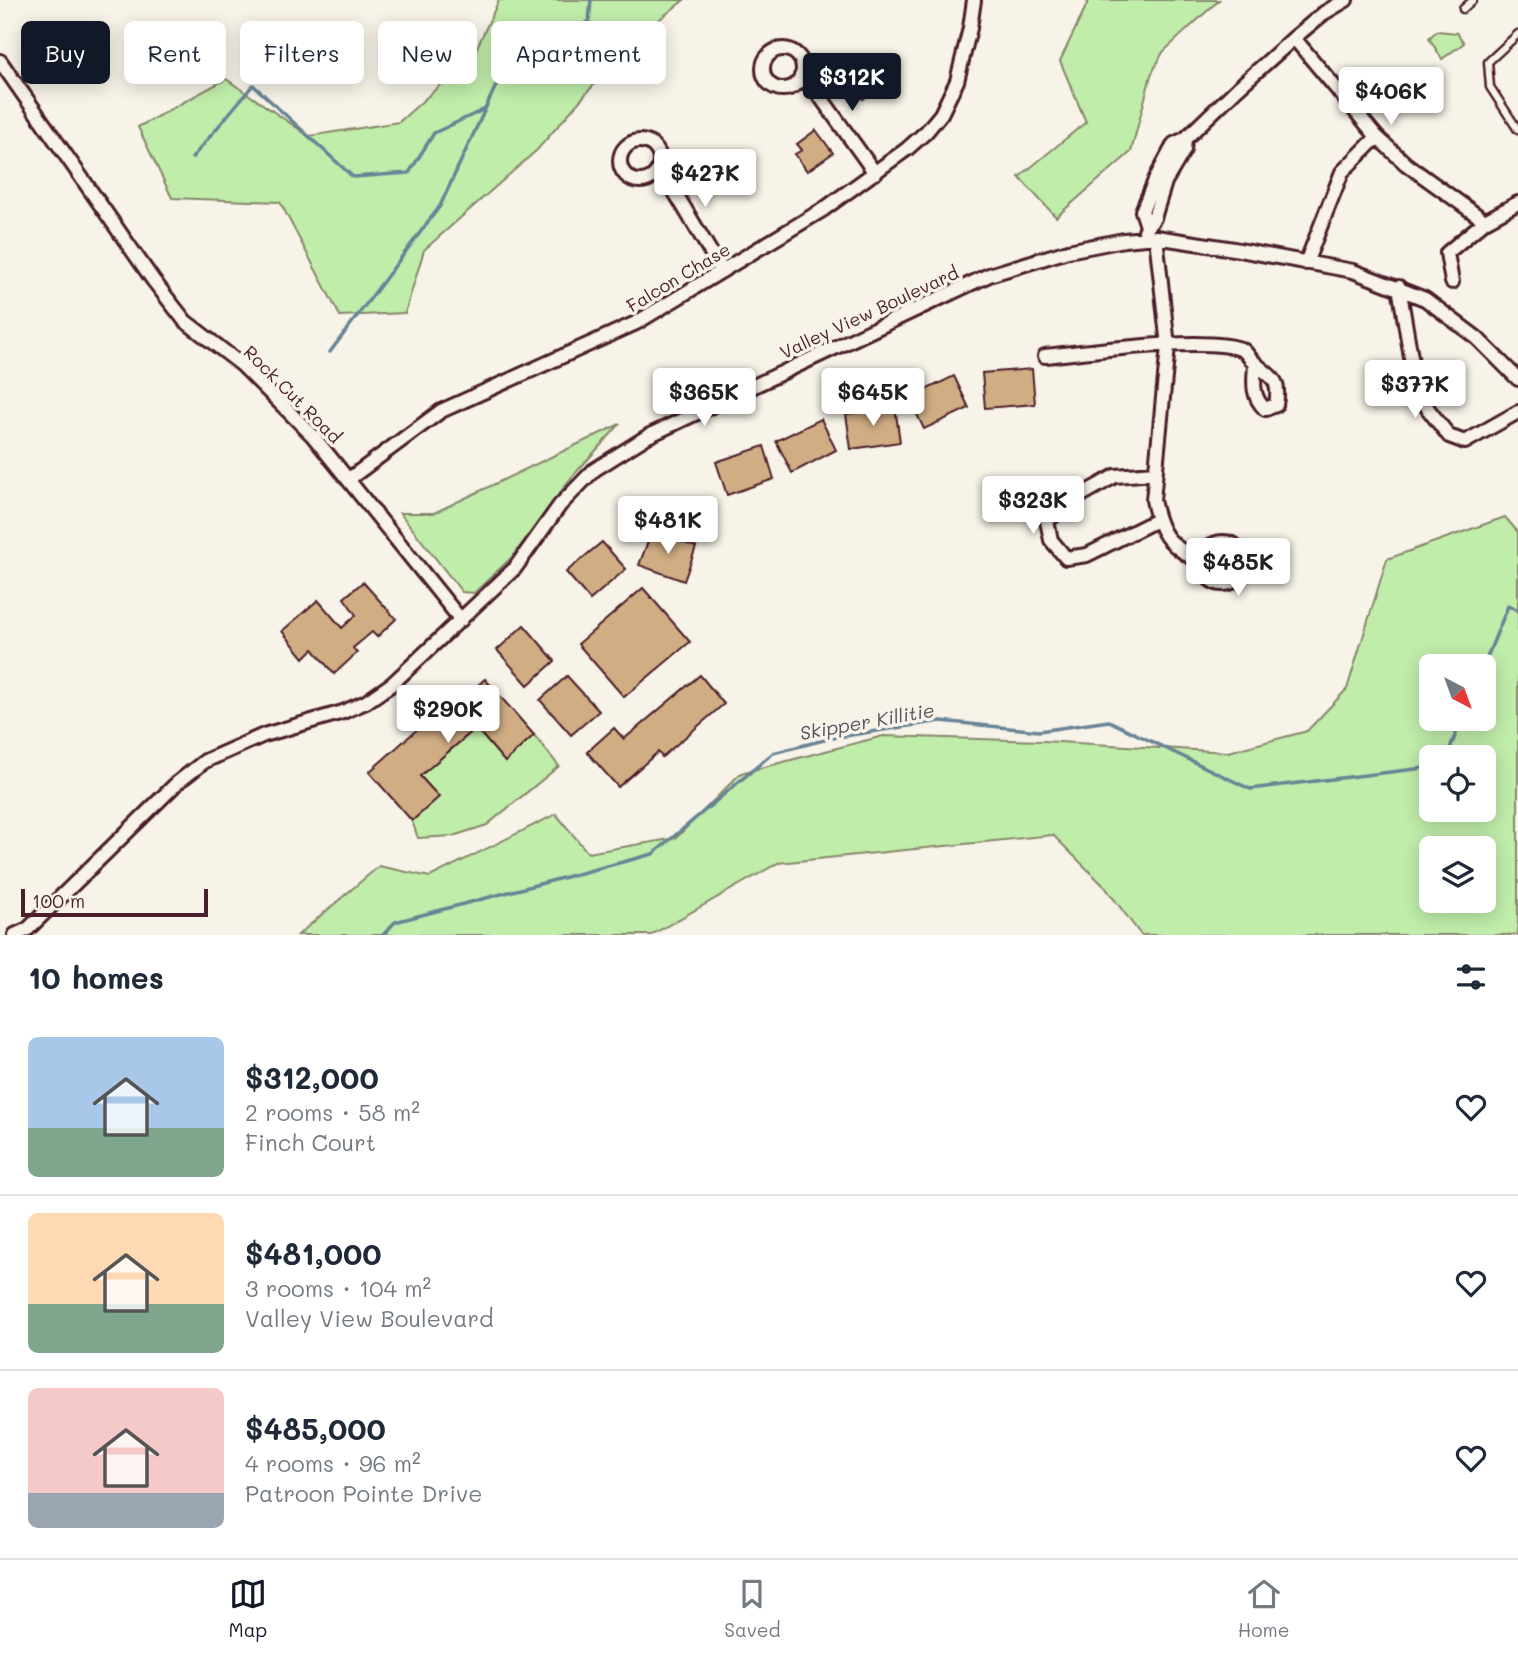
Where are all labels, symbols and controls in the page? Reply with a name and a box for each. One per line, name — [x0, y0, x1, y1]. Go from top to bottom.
chip: Buy — [21, 21, 110, 84]
chip: Rent — [124, 21, 226, 84]
chip: Filters — [240, 21, 364, 84]
chip: New — [378, 21, 477, 84]
chip: Apartment — [491, 21, 666, 84]
pin: $312K — [803, 54, 901, 113]
text: $312K — [819, 61, 885, 91]
pin: $406K — [1342, 68, 1440, 127]
text: $406K — [1355, 75, 1427, 105]
pin: $427K — [656, 150, 754, 209]
text: $427K — [670, 157, 740, 187]
street label: Falcon Chase — [622, 237, 734, 317]
street label: Valley View Boulevard — [776, 260, 962, 364]
street label: Rock Cut Road — [239, 340, 347, 448]
pin: $377K — [1366, 360, 1464, 420]
pin: $365K — [655, 368, 753, 428]
pin: $645K — [824, 368, 922, 428]
text: $377K — [1381, 368, 1449, 398]
text: $365K — [669, 376, 739, 406]
text: $645K — [837, 376, 909, 406]
pin: $323K — [984, 476, 1082, 536]
text: $323K — [998, 484, 1068, 514]
pin: $481K — [619, 496, 717, 556]
text: $481K — [634, 504, 702, 534]
pin: $485K — [1189, 538, 1287, 598]
text: $485K — [1202, 546, 1274, 576]
north arrow — [1419, 654, 1496, 732]
map controls — [1419, 654, 1496, 913]
pin: $290K — [399, 686, 497, 745]
text: $290K — [413, 693, 483, 723]
water label: Skipper Killitie — [798, 697, 936, 745]
button: locate — [1419, 745, 1496, 822]
button: layers — [1419, 836, 1496, 913]
scale bar — [21, 886, 208, 918]
text: 100 m — [32, 888, 85, 913]
text: 10 homes — [28, 957, 164, 997]
icon: filters — [1452, 958, 1490, 996]
text: $312,000 — [245, 1057, 379, 1097]
icon: home — [84, 1065, 168, 1149]
icon: heart — [1452, 1088, 1490, 1126]
text: 2 rooms · 58 m² — [245, 1097, 420, 1127]
text: Finch Court — [245, 1127, 376, 1157]
text: $481,000 — [245, 1233, 382, 1273]
icon: home — [84, 1241, 168, 1325]
icon: heart — [1452, 1264, 1490, 1302]
text: 3 rooms · 104 m² — [245, 1273, 431, 1303]
text: Valley View Boulevard — [245, 1303, 494, 1333]
text: $485,000 — [245, 1408, 386, 1448]
icon: home — [84, 1416, 168, 1500]
icon: heart — [1452, 1439, 1490, 1477]
text: 4 rooms · 96 m² — [245, 1448, 421, 1478]
text: Patroon Pointe Drive — [245, 1478, 482, 1508]
tab: Map — [229, 1575, 267, 1642]
tab: Saved — [724, 1575, 781, 1642]
tab: Home — [1238, 1575, 1289, 1642]

